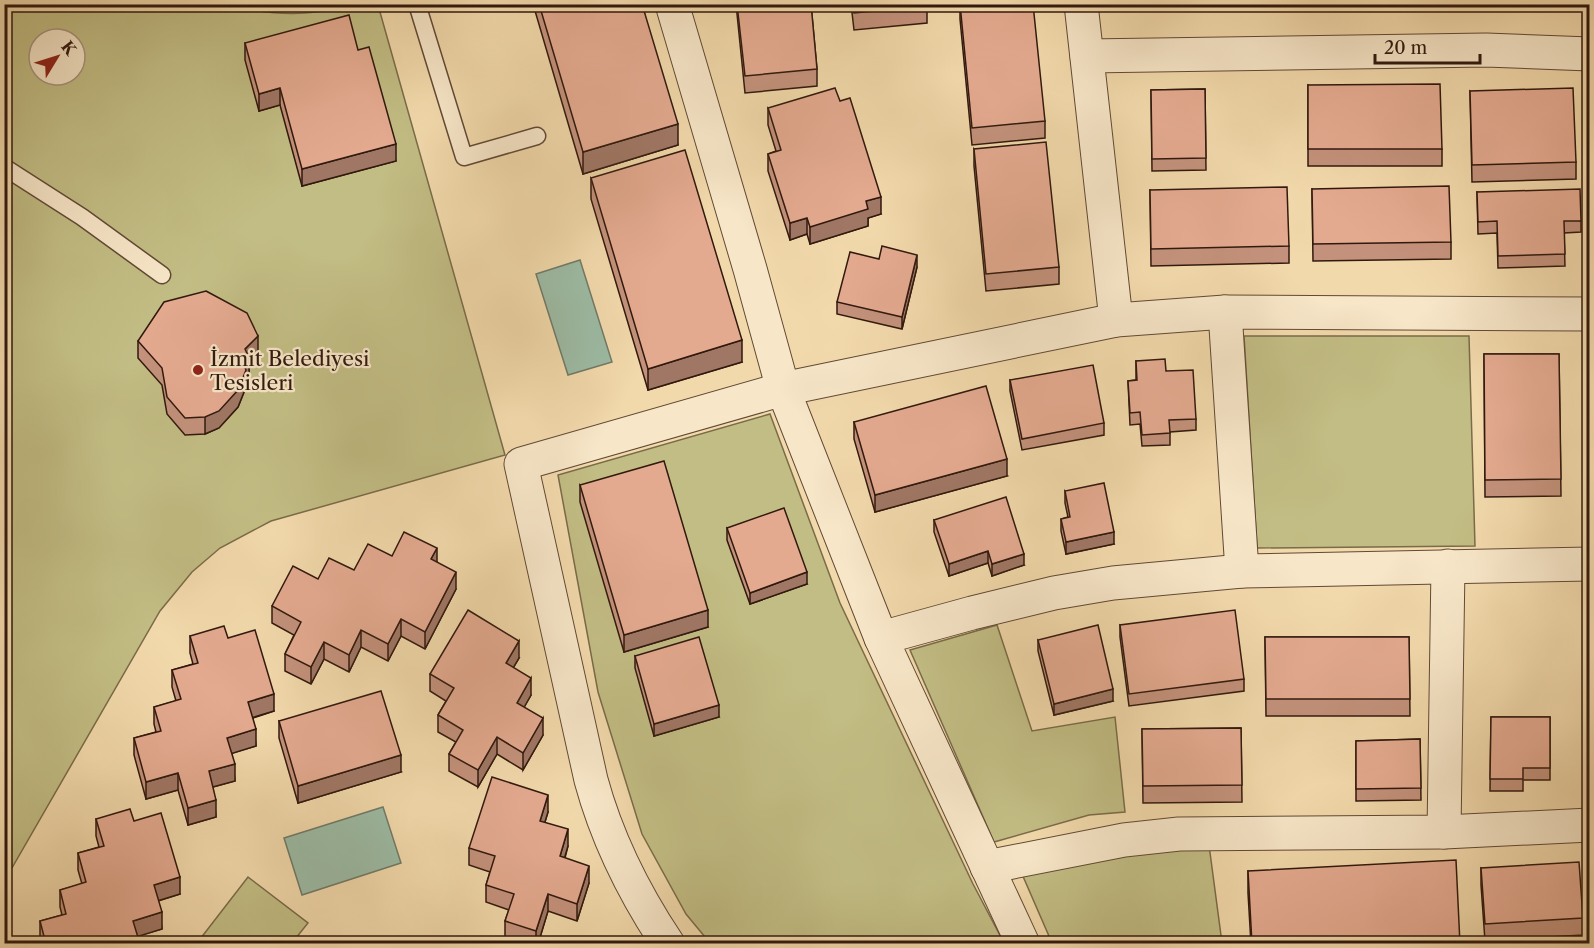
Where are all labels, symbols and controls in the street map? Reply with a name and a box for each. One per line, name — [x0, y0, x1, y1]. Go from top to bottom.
north arrow — [27, 27, 87, 87]
scale bar — [1375, 27, 1480, 65]
text: K — [57, 37, 81, 60]
text: 20 m — [1384, 37, 1428, 59]
place label: İzmit Belediyesi Tesisleri — [210, 346, 370, 395]
marker: İzmit Belediyesi Tesisleri — [191, 363, 205, 377]

